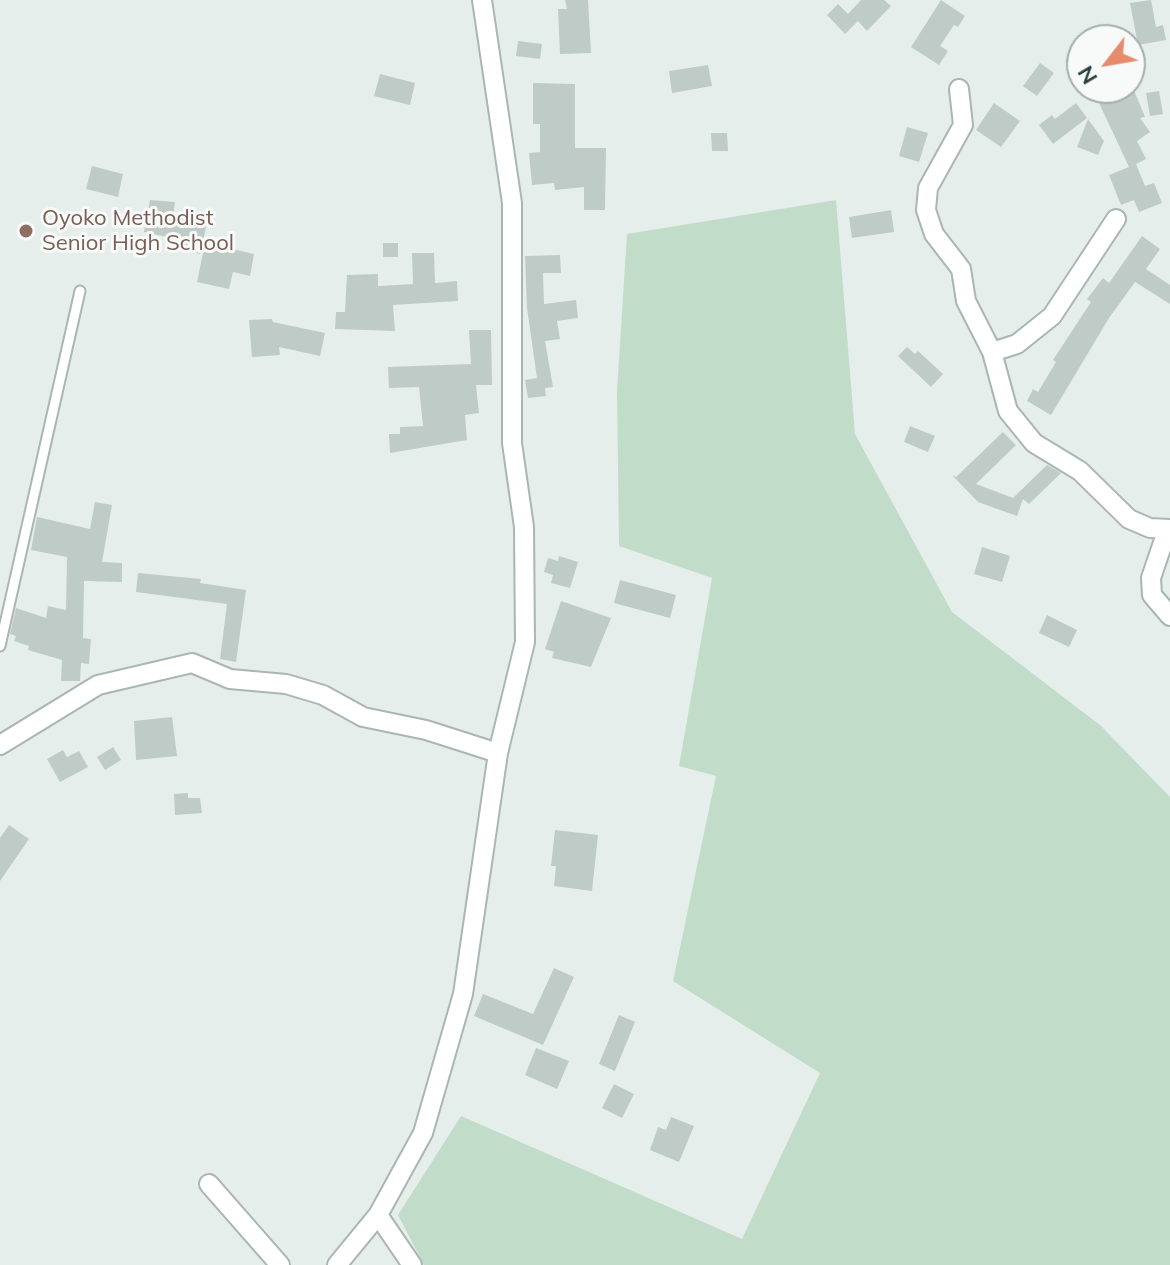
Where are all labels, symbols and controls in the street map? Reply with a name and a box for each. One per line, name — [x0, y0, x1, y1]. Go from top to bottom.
north arrow — [1066, 24, 1146, 104]
text: N — [1071, 61, 1103, 90]
place label: Oyoko Methodist Senior High School — [42, 205, 234, 256]
marker: Oyoko Methodist Senior High School — [17, 222, 35, 240]

